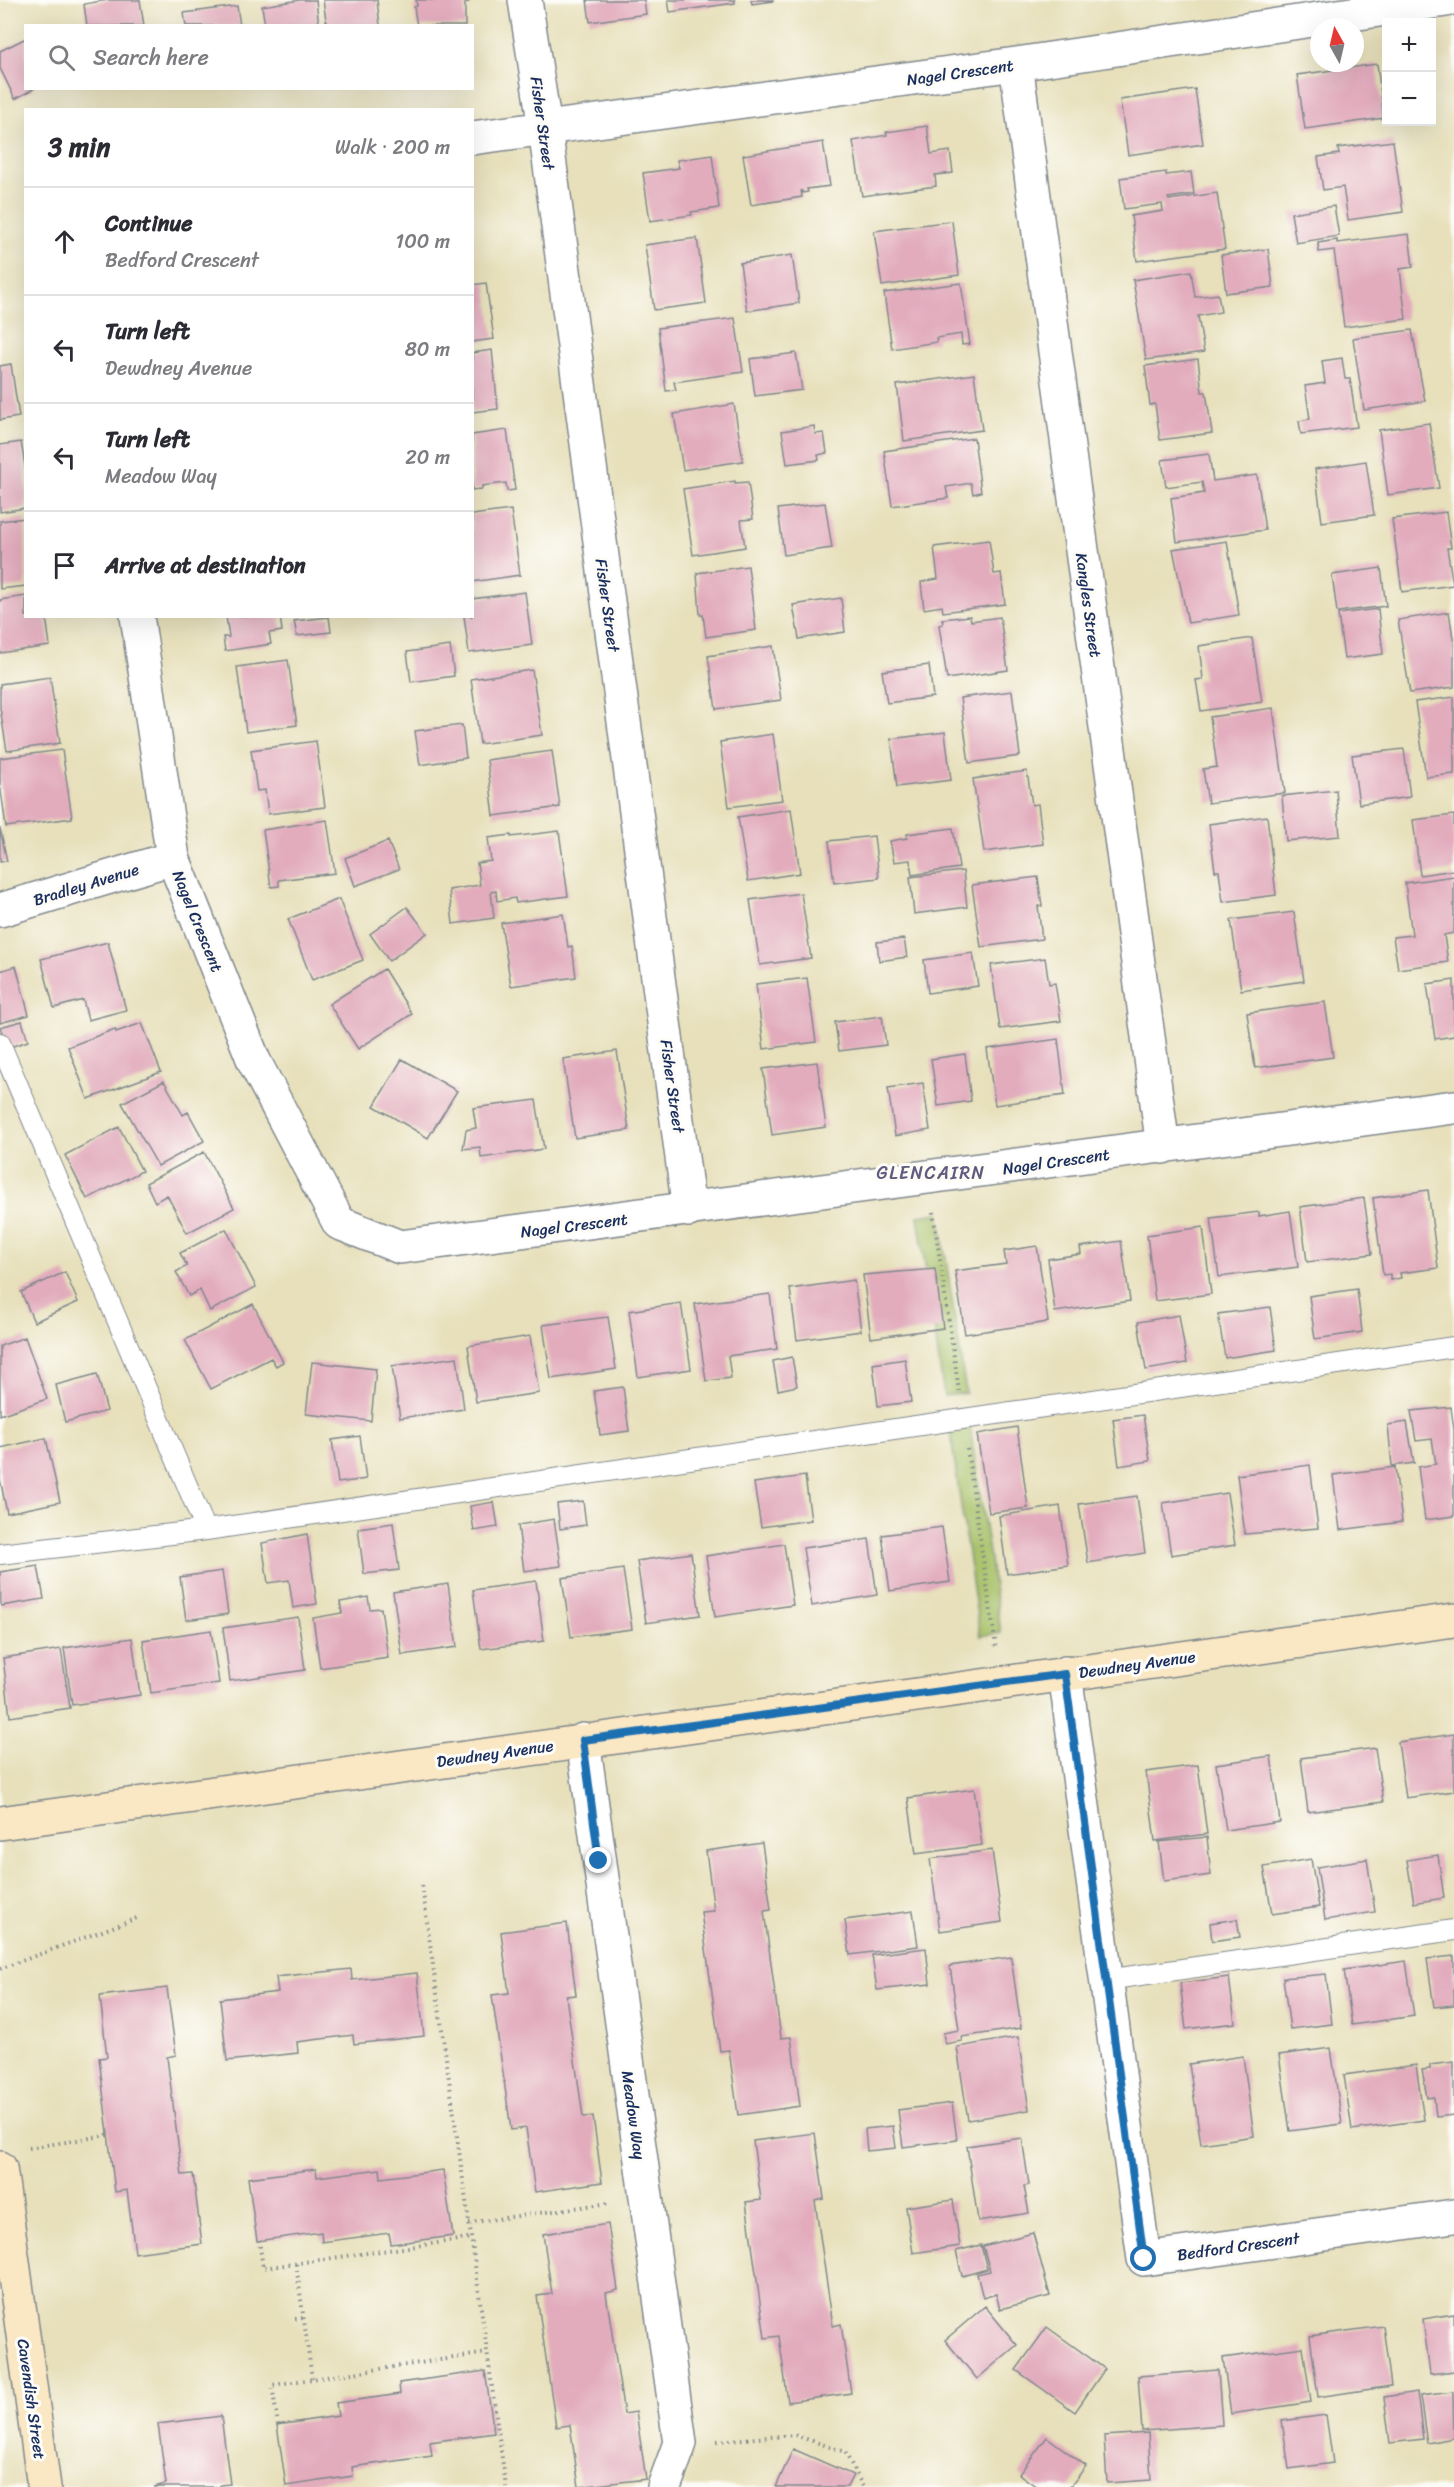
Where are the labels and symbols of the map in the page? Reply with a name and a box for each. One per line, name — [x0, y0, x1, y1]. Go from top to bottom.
north arrow — [1310, 18, 1364, 72]
street label: Nagel Crescent — [905, 51, 1015, 94]
street label: Fisher Street — [522, 75, 563, 172]
street label: Kangles Street — [1067, 551, 1110, 659]
street label: Fisher Street — [587, 557, 628, 654]
street label: Bradley Avenue — [30, 855, 143, 914]
street label: Nagel Crescent — [164, 866, 231, 977]
street label: Fisher Street — [652, 1038, 693, 1135]
street label: Nagel Crescent — [1001, 1140, 1111, 1183]
district label: GLENCAIRN — [876, 1157, 986, 1189]
street label: Nagel Crescent — [519, 1205, 629, 1246]
street label: Dewdney Avenue — [1077, 1642, 1197, 1687]
street label: Dewdney Avenue — [435, 1731, 555, 1776]
route end — [585, 1847, 611, 1873]
street label: Meadow Way — [613, 2069, 654, 2162]
street label: Bedford Crescent — [1175, 2223, 1302, 2269]
route start — [1130, 2245, 1156, 2271]
street label: Cavendish Street — [9, 2337, 54, 2461]

